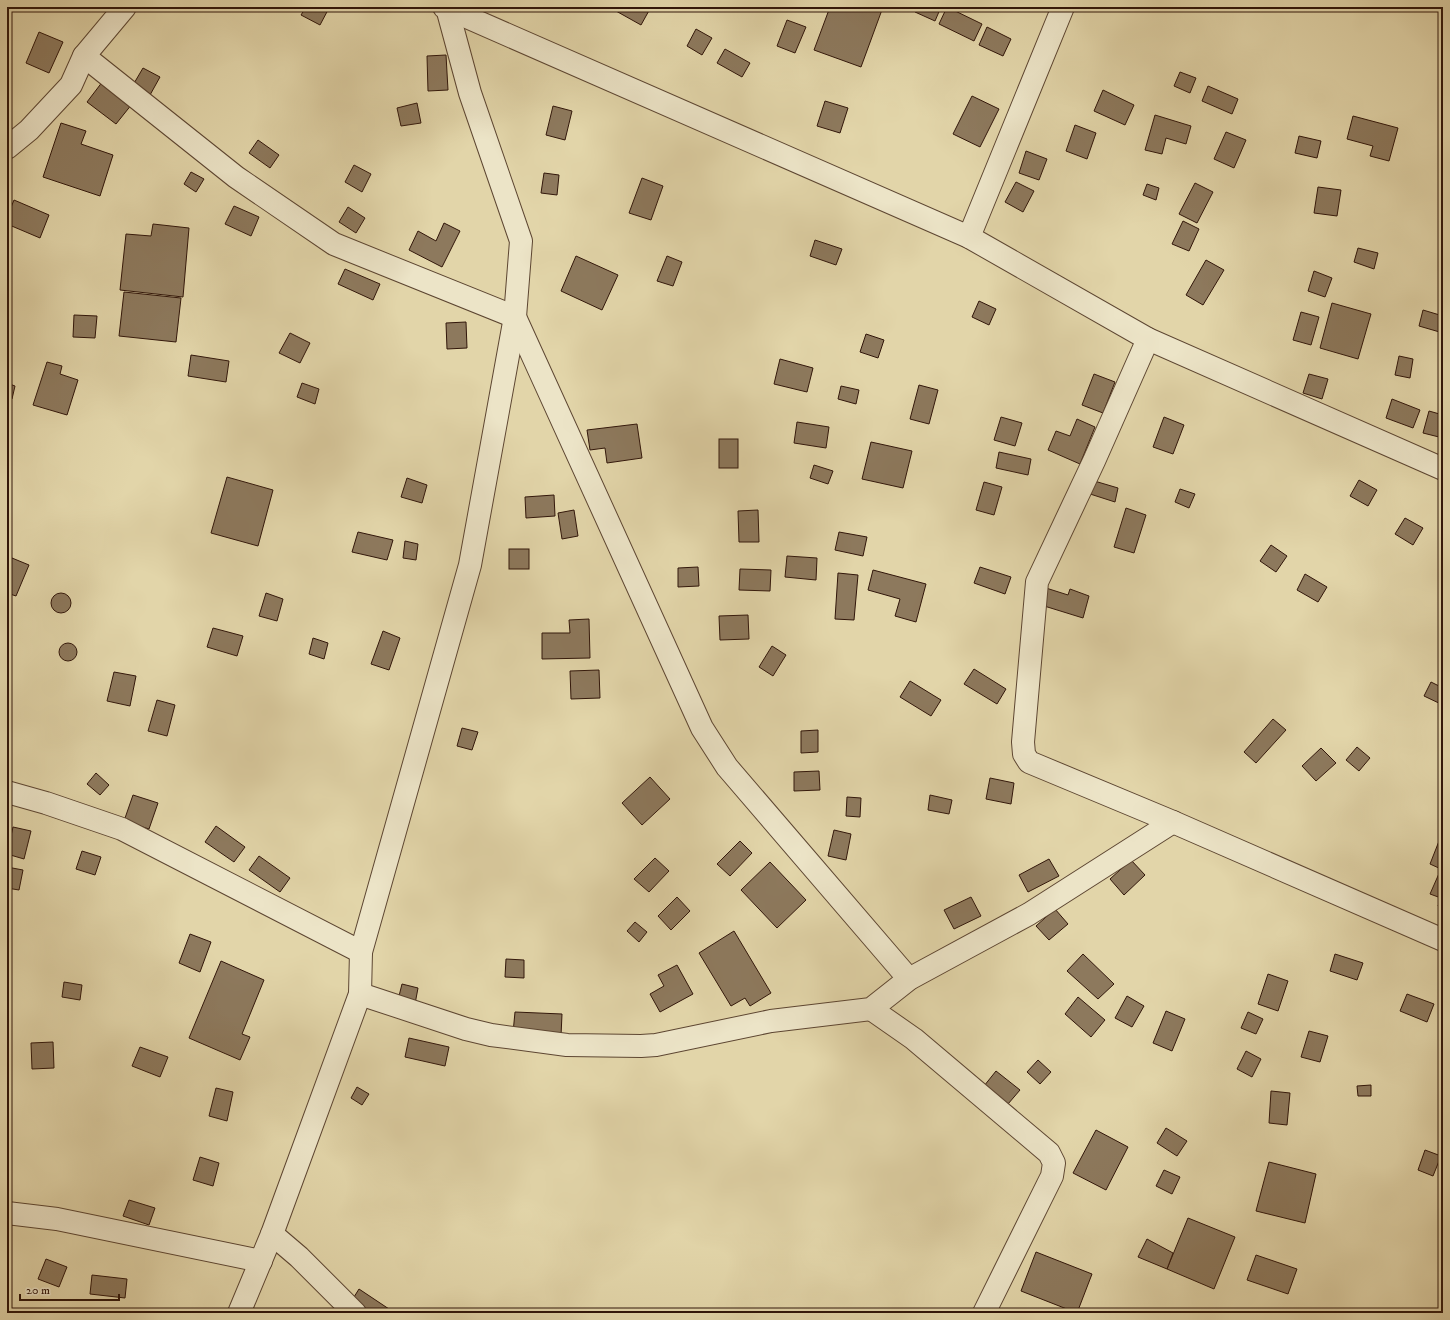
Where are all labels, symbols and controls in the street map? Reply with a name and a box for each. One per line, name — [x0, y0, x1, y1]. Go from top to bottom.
scale bar — [20, 1276, 119, 1302]
text: 20 m — [26, 1283, 50, 1298]

